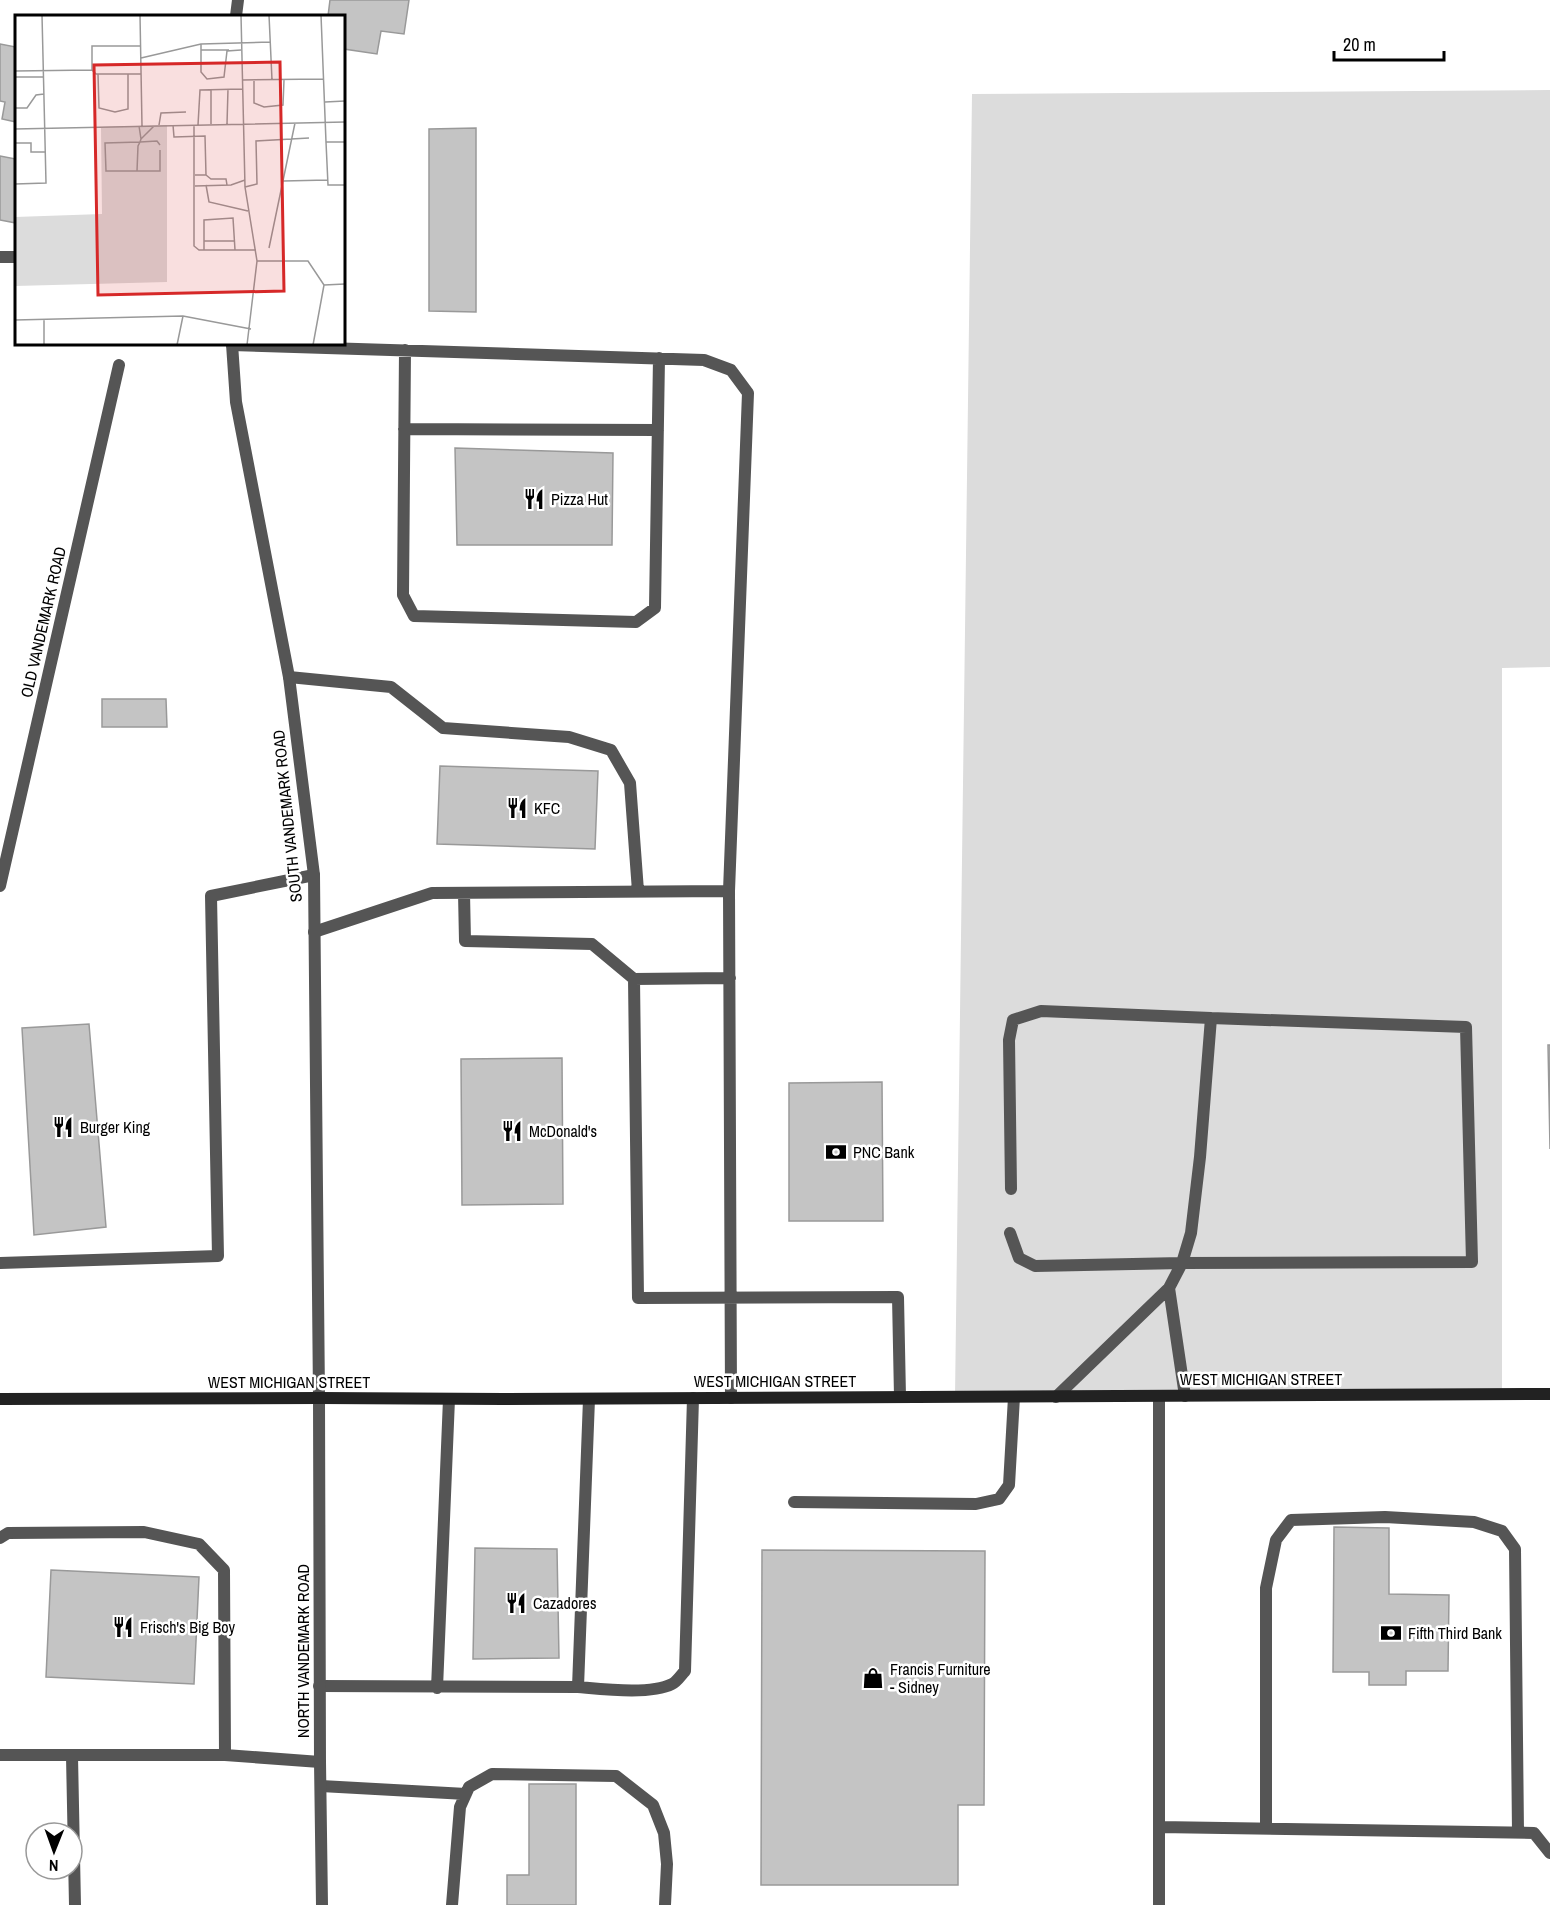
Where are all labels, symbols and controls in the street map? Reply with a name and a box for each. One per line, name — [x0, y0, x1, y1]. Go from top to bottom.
inset map — [15, 15, 345, 345]
scale bar — [1334, 24, 1444, 62]
text: 20 m — [1343, 32, 1376, 57]
restaurant icon: Pizza Hut — [522, 487, 546, 511]
place label: Pizza Hut — [551, 488, 608, 510]
street label: OLD VANDEMARK ROAD — [15, 544, 71, 700]
street label: SOUTH VANDEMARK ROAD — [267, 729, 307, 903]
restaurant icon: KFC — [505, 796, 529, 820]
place label: KFC — [534, 797, 560, 819]
restaurant icon: Burger King — [51, 1115, 75, 1139]
place label: Burger King — [80, 1116, 151, 1138]
restaurant icon: McDonald's — [500, 1119, 524, 1143]
place label: McDonald's — [529, 1120, 597, 1142]
bank icon: PNC Bank — [824, 1140, 848, 1164]
place label: PNC Bank — [853, 1141, 915, 1163]
street label: WEST MICHIGAN STREET — [1180, 1368, 1342, 1390]
street label: WEST MICHIGAN STREET — [694, 1370, 856, 1392]
street label: WEST MICHIGAN STREET — [208, 1371, 370, 1393]
street label: NORTH VANDEMARK ROAD — [292, 1564, 314, 1738]
restaurant icon: Cazadores — [504, 1591, 528, 1615]
place label: Cazadores — [533, 1592, 596, 1614]
restaurant icon: Frisch's Big Boy — [111, 1615, 135, 1639]
place label: Frisch's Big Boy — [140, 1616, 236, 1638]
bank icon: Fifth Third Bank — [1379, 1621, 1403, 1645]
place label: Fifth Third Bank — [1408, 1622, 1502, 1644]
place label: Francis Furniture - Sidney — [890, 1658, 991, 1698]
shop icon: Francis Furniture - Sidney — [861, 1666, 885, 1690]
north arrow — [24, 1821, 84, 1881]
text: N — [49, 1855, 59, 1877]

